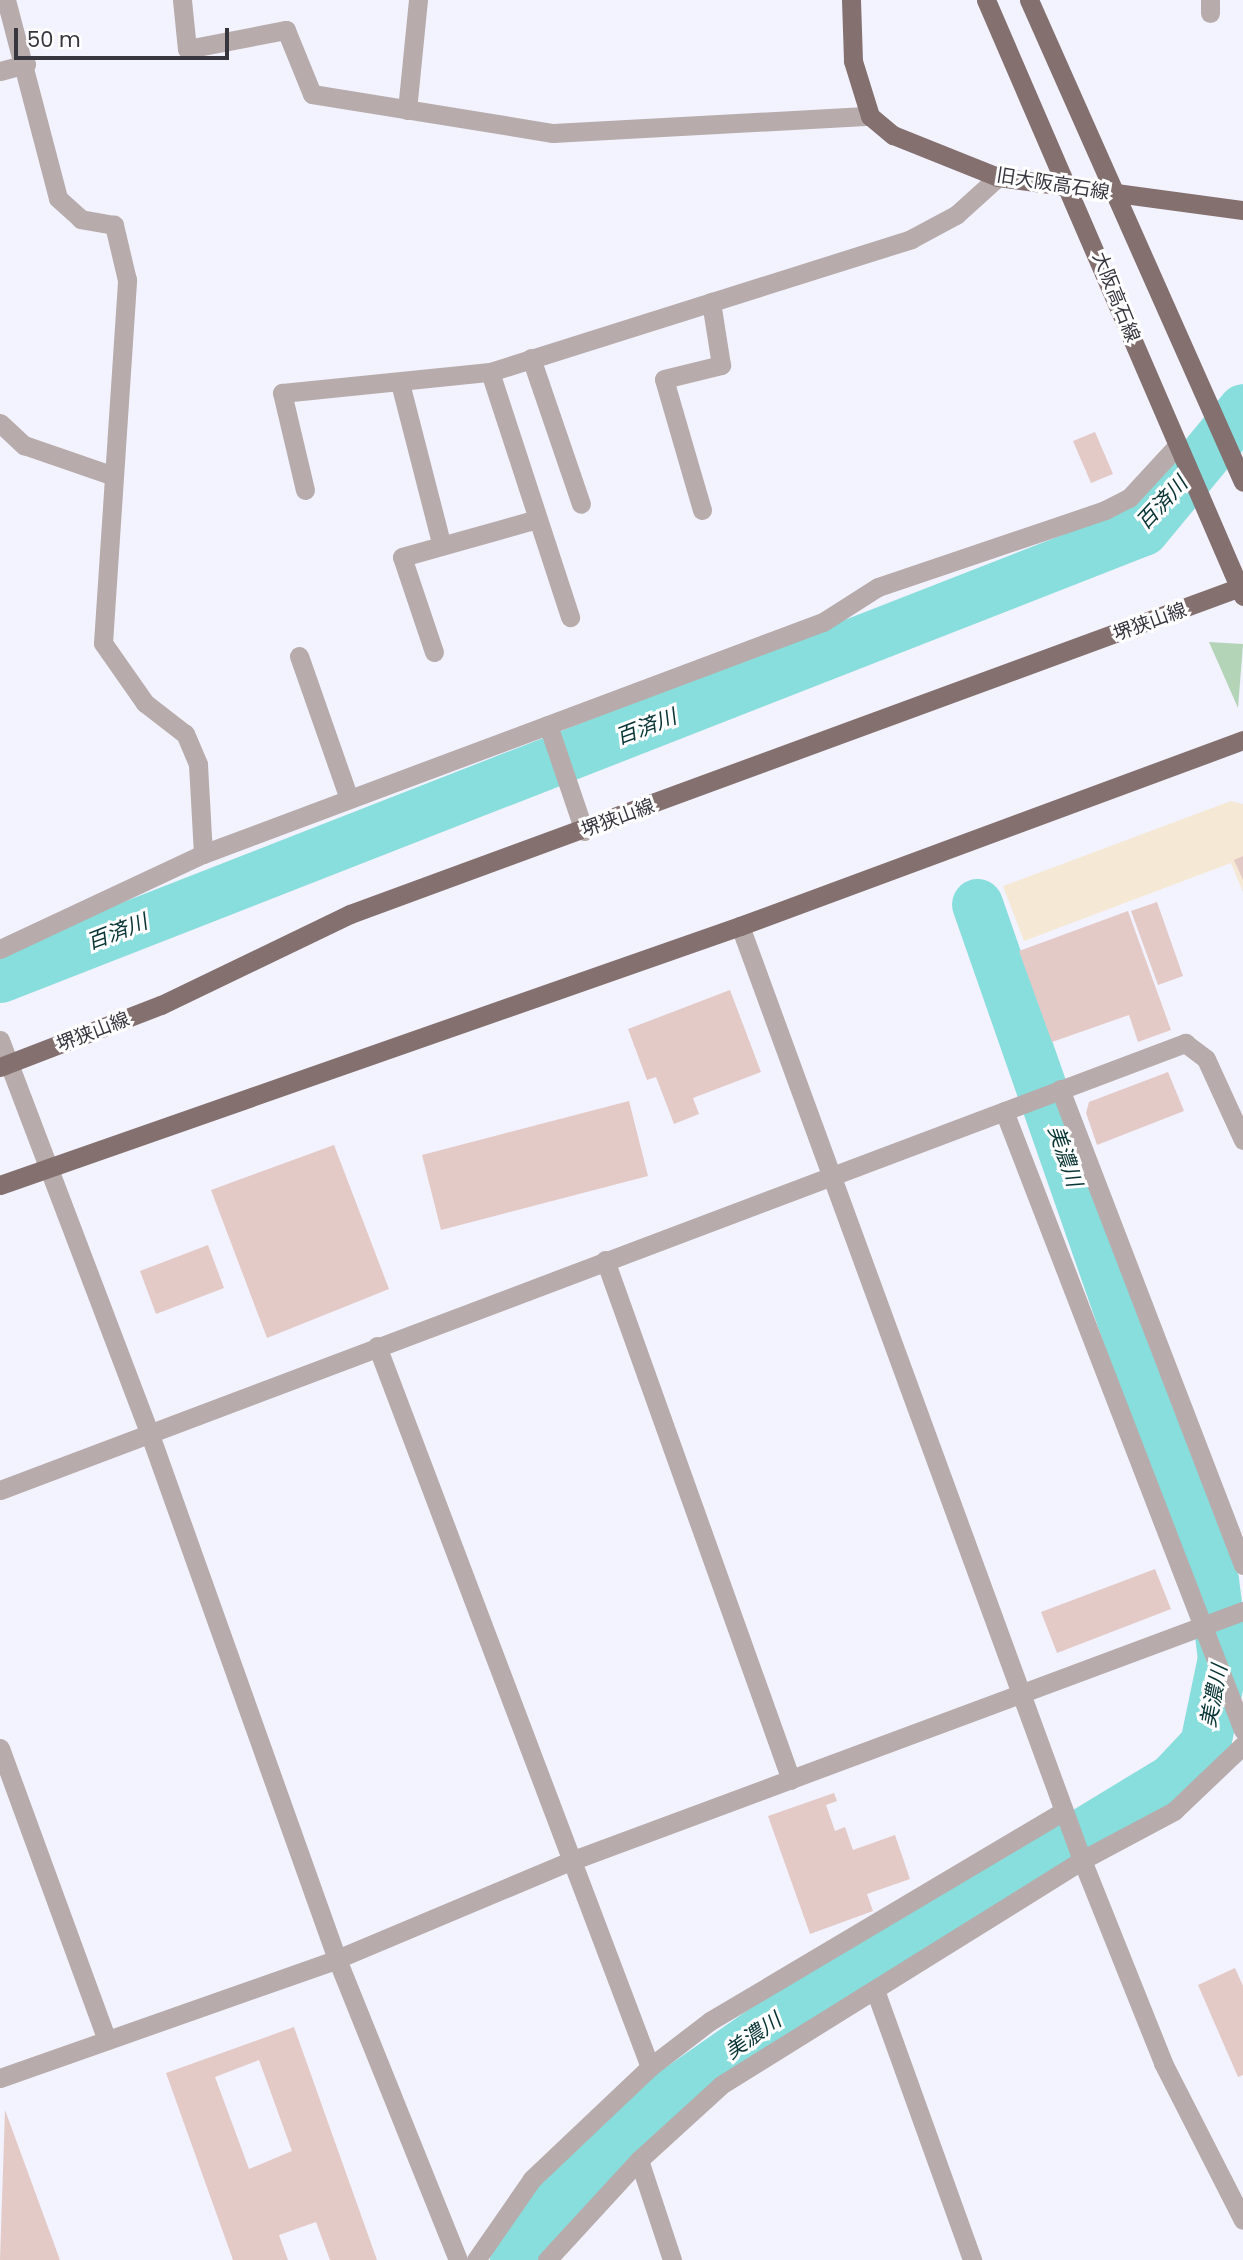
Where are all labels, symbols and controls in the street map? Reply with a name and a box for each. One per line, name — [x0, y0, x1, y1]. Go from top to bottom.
scale bar — [18, 14, 233, 58]
text: 50 m — [27, 25, 81, 54]
street label: 旧大阪高石線 — [995, 164, 1111, 204]
street label: 大阪高石線 — [1088, 249, 1144, 345]
water label: 百済川 — [1131, 471, 1193, 535]
street label: 堺狭山線 — [1110, 598, 1190, 646]
water label: 百済川 — [612, 704, 680, 750]
street label: 堺狭山線 — [578, 794, 658, 842]
water label: 百済川 — [83, 909, 151, 955]
street label: 堺狭山線 — [53, 1008, 133, 1056]
water label: 美濃川 — [1043, 1122, 1087, 1190]
water label: 美濃川 — [1196, 1663, 1232, 1729]
water label: 美濃川 — [720, 2008, 786, 2064]

